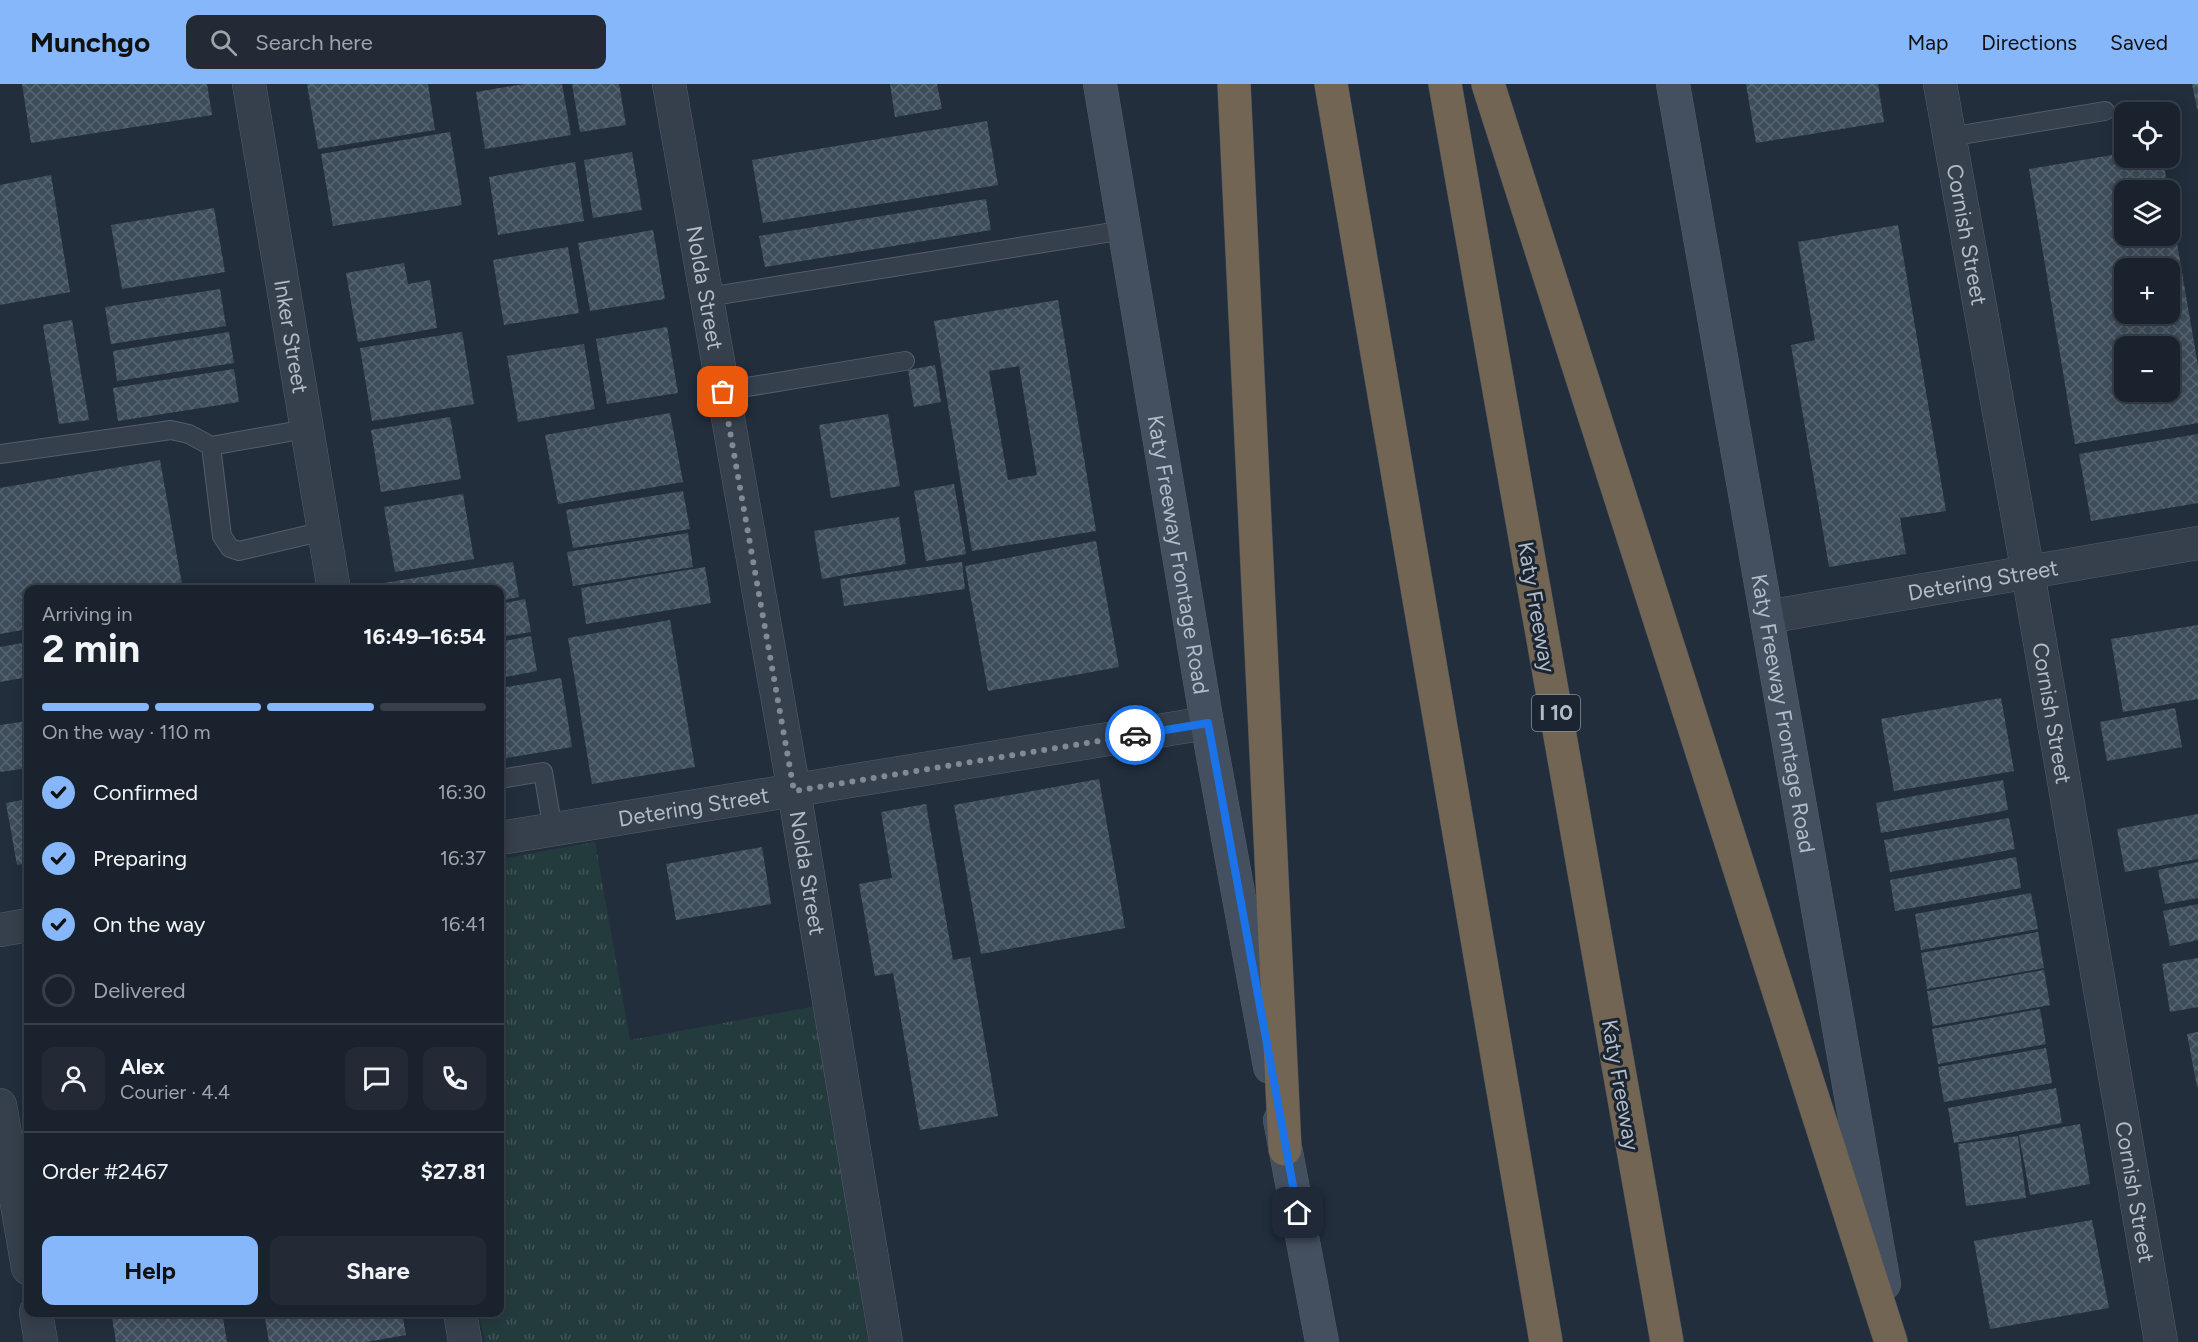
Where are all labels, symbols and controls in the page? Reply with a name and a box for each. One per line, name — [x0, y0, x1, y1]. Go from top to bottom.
search box — [186, 15, 606, 69]
text: Munchgo — [30, 25, 150, 59]
icon: search — [207, 26, 240, 59]
text: Search here — [255, 29, 373, 56]
text: Map — [1907, 30, 1948, 55]
text: Directions — [1981, 30, 2077, 55]
text: Saved — [2110, 30, 2168, 55]
map controls — [2114, 102, 2180, 402]
button: locate — [2114, 102, 2180, 168]
street label: Cornish Street — [1941, 162, 1993, 307]
button: layers — [2114, 180, 2180, 246]
street label: Nolda Street — [680, 224, 729, 352]
button: + — [2114, 258, 2180, 324]
street label: Inker Street — [268, 277, 314, 396]
button: − — [2114, 336, 2180, 402]
pin — [697, 366, 748, 417]
icon: bag — [706, 375, 739, 408]
street label: Katy Freeway Frontage Road — [1142, 413, 1215, 696]
street label: Katy Freeway — [1512, 540, 1561, 675]
street label: Detering Street — [1906, 554, 2060, 607]
street label: Katy Freeway Frontage Road — [1745, 572, 1821, 855]
text: Arriving in — [42, 602, 132, 626]
text: 16:49–16:54 — [363, 623, 486, 650]
text: 2 min — [42, 625, 140, 672]
street label: Cornish Street — [2026, 640, 2077, 786]
road number: I 10 — [1532, 695, 1580, 731]
courier — [1105, 705, 1165, 765]
icon: car — [1119, 719, 1152, 752]
text: On the way · 110 m — [42, 720, 210, 744]
icon: check — [42, 776, 75, 809]
text: Confirmed — [93, 779, 198, 806]
text: 16:30 — [438, 780, 486, 804]
street label: Detering Street — [616, 781, 771, 833]
street label: Nolda Street — [784, 809, 831, 937]
icon: check — [42, 842, 75, 875]
text: Preparing — [93, 845, 187, 872]
text: 16:37 — [440, 846, 486, 870]
icon: check — [42, 908, 75, 941]
text: On the way — [93, 911, 205, 938]
text: 16:41 — [441, 912, 486, 936]
text: Delivered — [93, 977, 186, 1004]
street label: Katy Freeway — [1596, 1018, 1645, 1153]
button: person — [42, 1047, 105, 1110]
button: chat — [345, 1047, 408, 1110]
button: phone — [423, 1047, 486, 1110]
text: Alex — [120, 1053, 165, 1080]
text: Courier · 4.4 — [120, 1080, 230, 1104]
street label: Cornish Street — [2109, 1119, 2160, 1265]
text: Order #2467 — [42, 1158, 168, 1185]
text: $27.81 — [421, 1158, 486, 1185]
pin — [1272, 1187, 1323, 1238]
icon: home — [1281, 1196, 1314, 1229]
button: Help — [42, 1236, 258, 1305]
button: Share — [270, 1236, 486, 1305]

